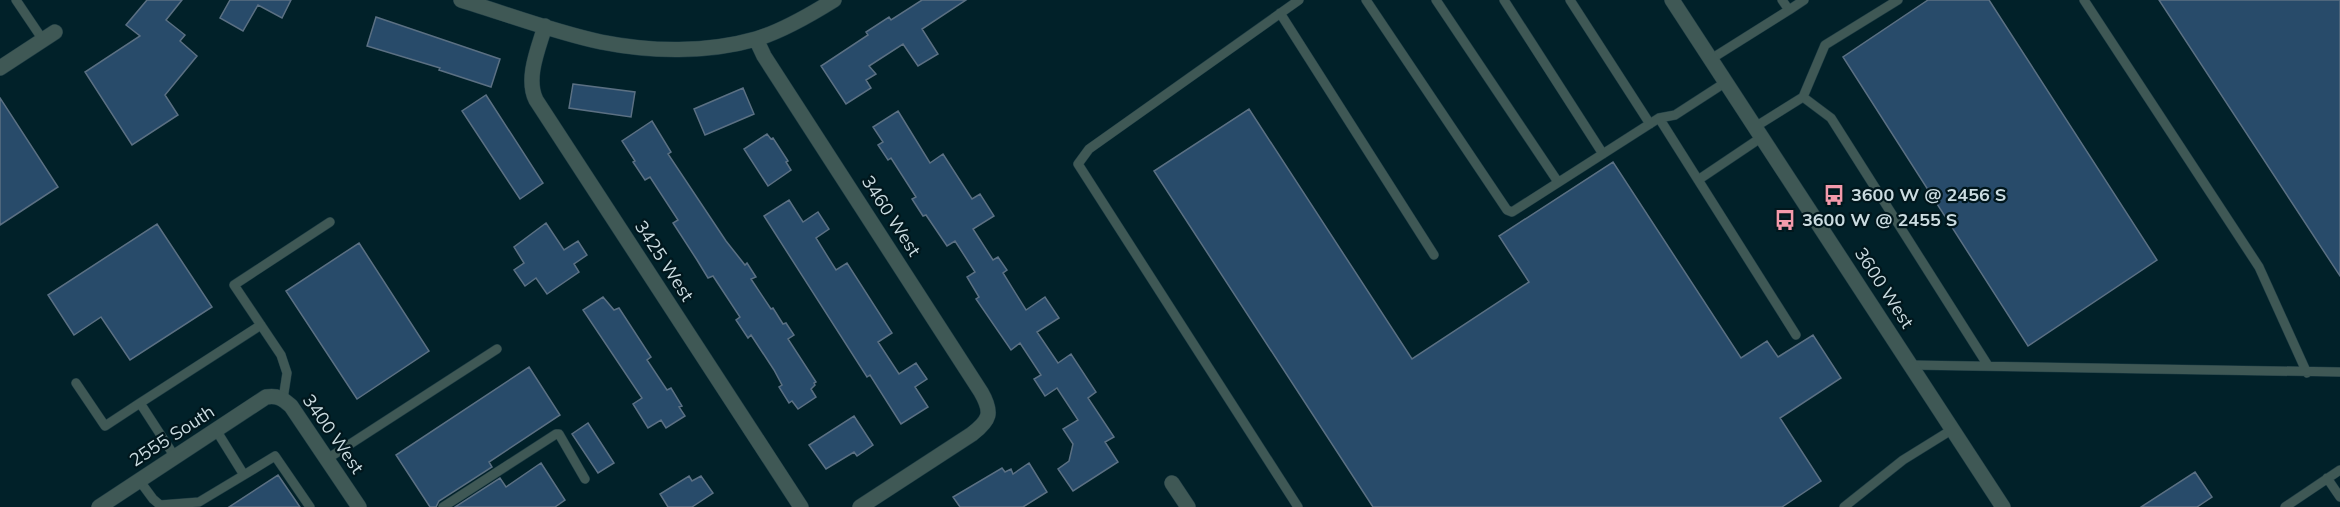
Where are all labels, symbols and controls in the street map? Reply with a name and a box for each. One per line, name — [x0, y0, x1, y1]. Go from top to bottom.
street label: 3460 West — [857, 171, 926, 260]
bus stop icon: 3600 W @ 2456 S — [1822, 183, 1846, 207]
place label: 3600 W @ 2456 S — [1851, 183, 2006, 206]
bus stop icon: 3600 W @ 2455 S — [1773, 208, 1797, 232]
place label: 3600 W @ 2455 S — [1802, 208, 1957, 231]
street label: 3425 West — [630, 216, 699, 305]
street label: 3600 West — [1850, 243, 1919, 332]
street label: 3400 West — [298, 390, 369, 478]
street label: 2555 South — [125, 400, 219, 472]

